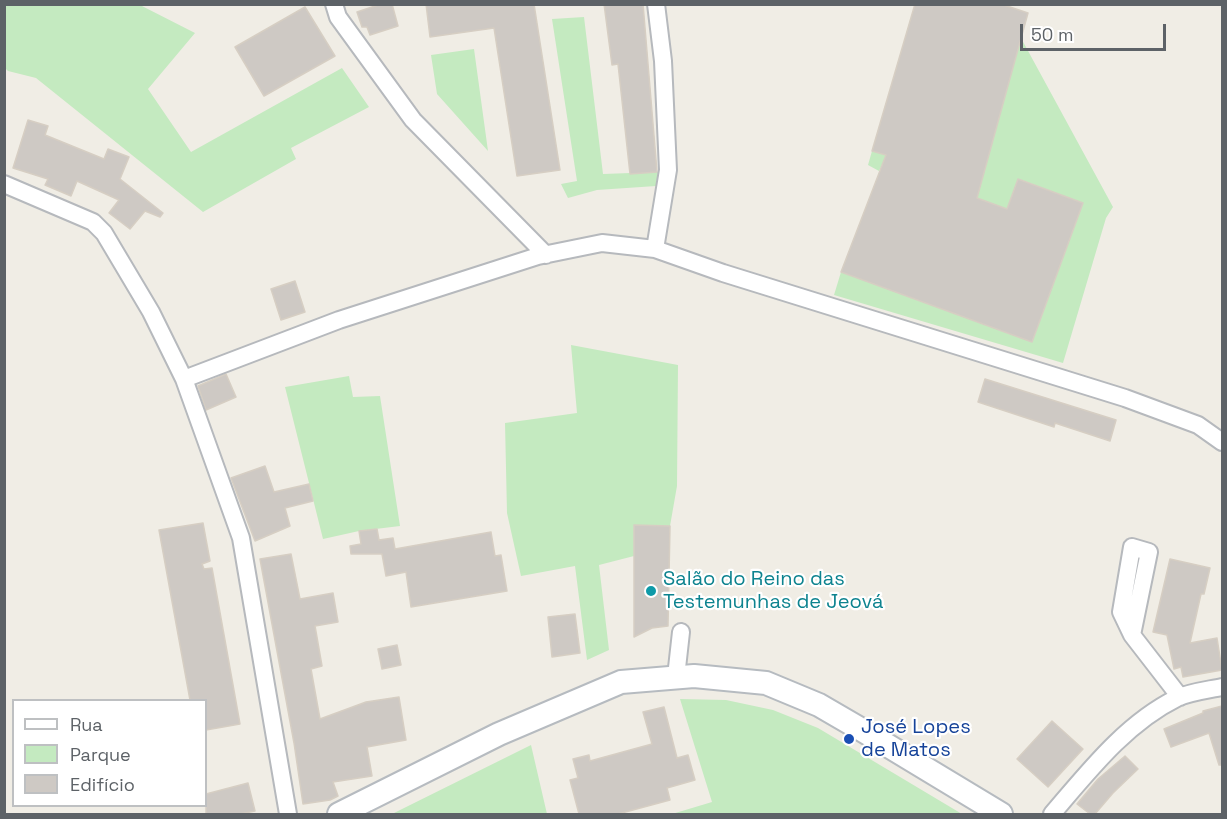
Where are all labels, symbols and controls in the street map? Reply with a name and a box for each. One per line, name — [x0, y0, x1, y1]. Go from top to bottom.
scale bar — [1023, 12, 1168, 50]
text: 50 m — [1031, 23, 1073, 46]
place label: Salão do Reino das Testemunhas de Jeová — [663, 568, 883, 615]
marker: Salão do Reino das Testemunhas de Jeová — [644, 584, 658, 598]
legend — [12, 699, 207, 807]
text: Rua — [70, 713, 103, 736]
place label: José Lopes de Matos — [861, 716, 971, 763]
marker: José Lopes de Matos — [842, 732, 856, 746]
text: Parque — [70, 743, 131, 766]
text: Edifício — [70, 773, 135, 796]

